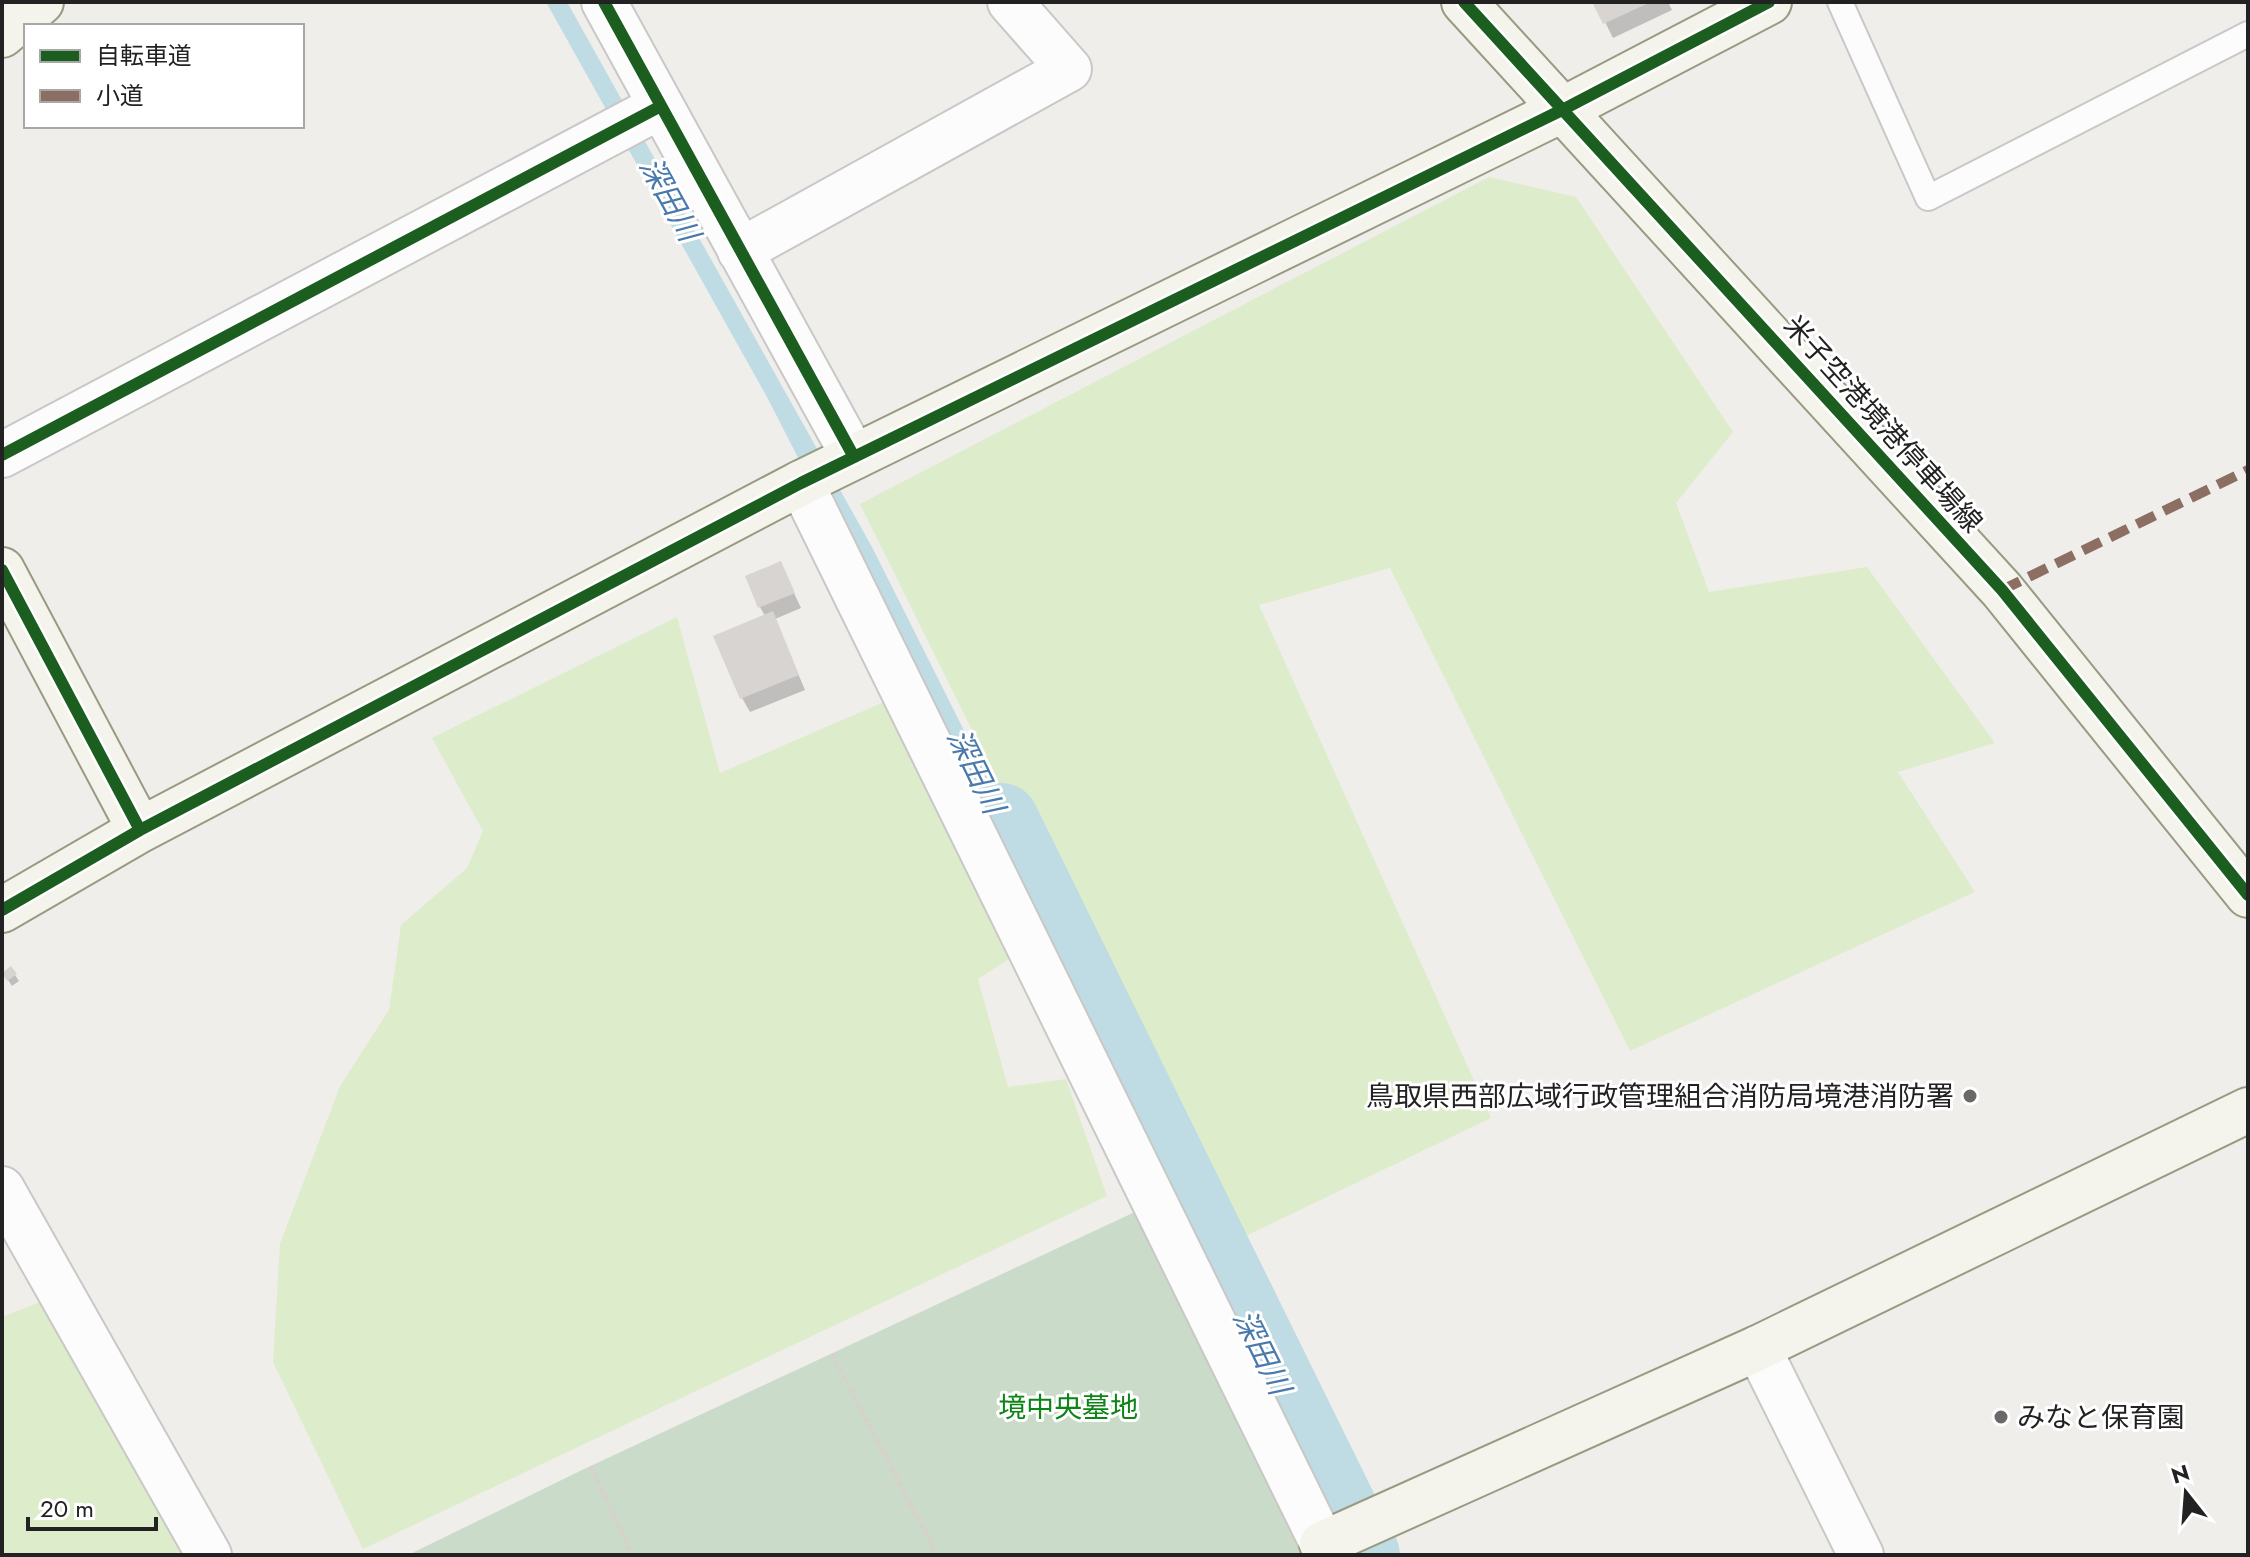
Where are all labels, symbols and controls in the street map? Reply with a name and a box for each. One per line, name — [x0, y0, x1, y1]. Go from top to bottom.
legend — [24, 24, 304, 128]
text: 自転車道 — [96, 38, 192, 73]
text: 小道 — [96, 78, 144, 113]
water label: 深田川 — [629, 149, 712, 251]
street label: 米子空港境港停車場線 — [1774, 306, 1992, 542]
water label: 深田川 — [937, 721, 1016, 824]
place label: 鳥取県西部広域行政管理組合消防局境港消防署 — [1366, 1076, 1954, 1117]
marker: 鳥取県西部広域行政管理組合消防局境港消防署 — [1961, 1087, 1979, 1105]
water label: 深田川 — [1223, 1302, 1302, 1405]
park label: 境中央墓地 — [998, 1387, 1138, 1428]
place label: みなと保育園 — [2017, 1397, 2185, 1438]
marker: みなと保育園 — [1992, 1408, 2010, 1426]
north arrow — [2146, 1453, 2226, 1533]
text: N — [2167, 1456, 2193, 1492]
scale bar — [28, 1481, 156, 1531]
text: 20 m — [40, 1491, 94, 1526]

